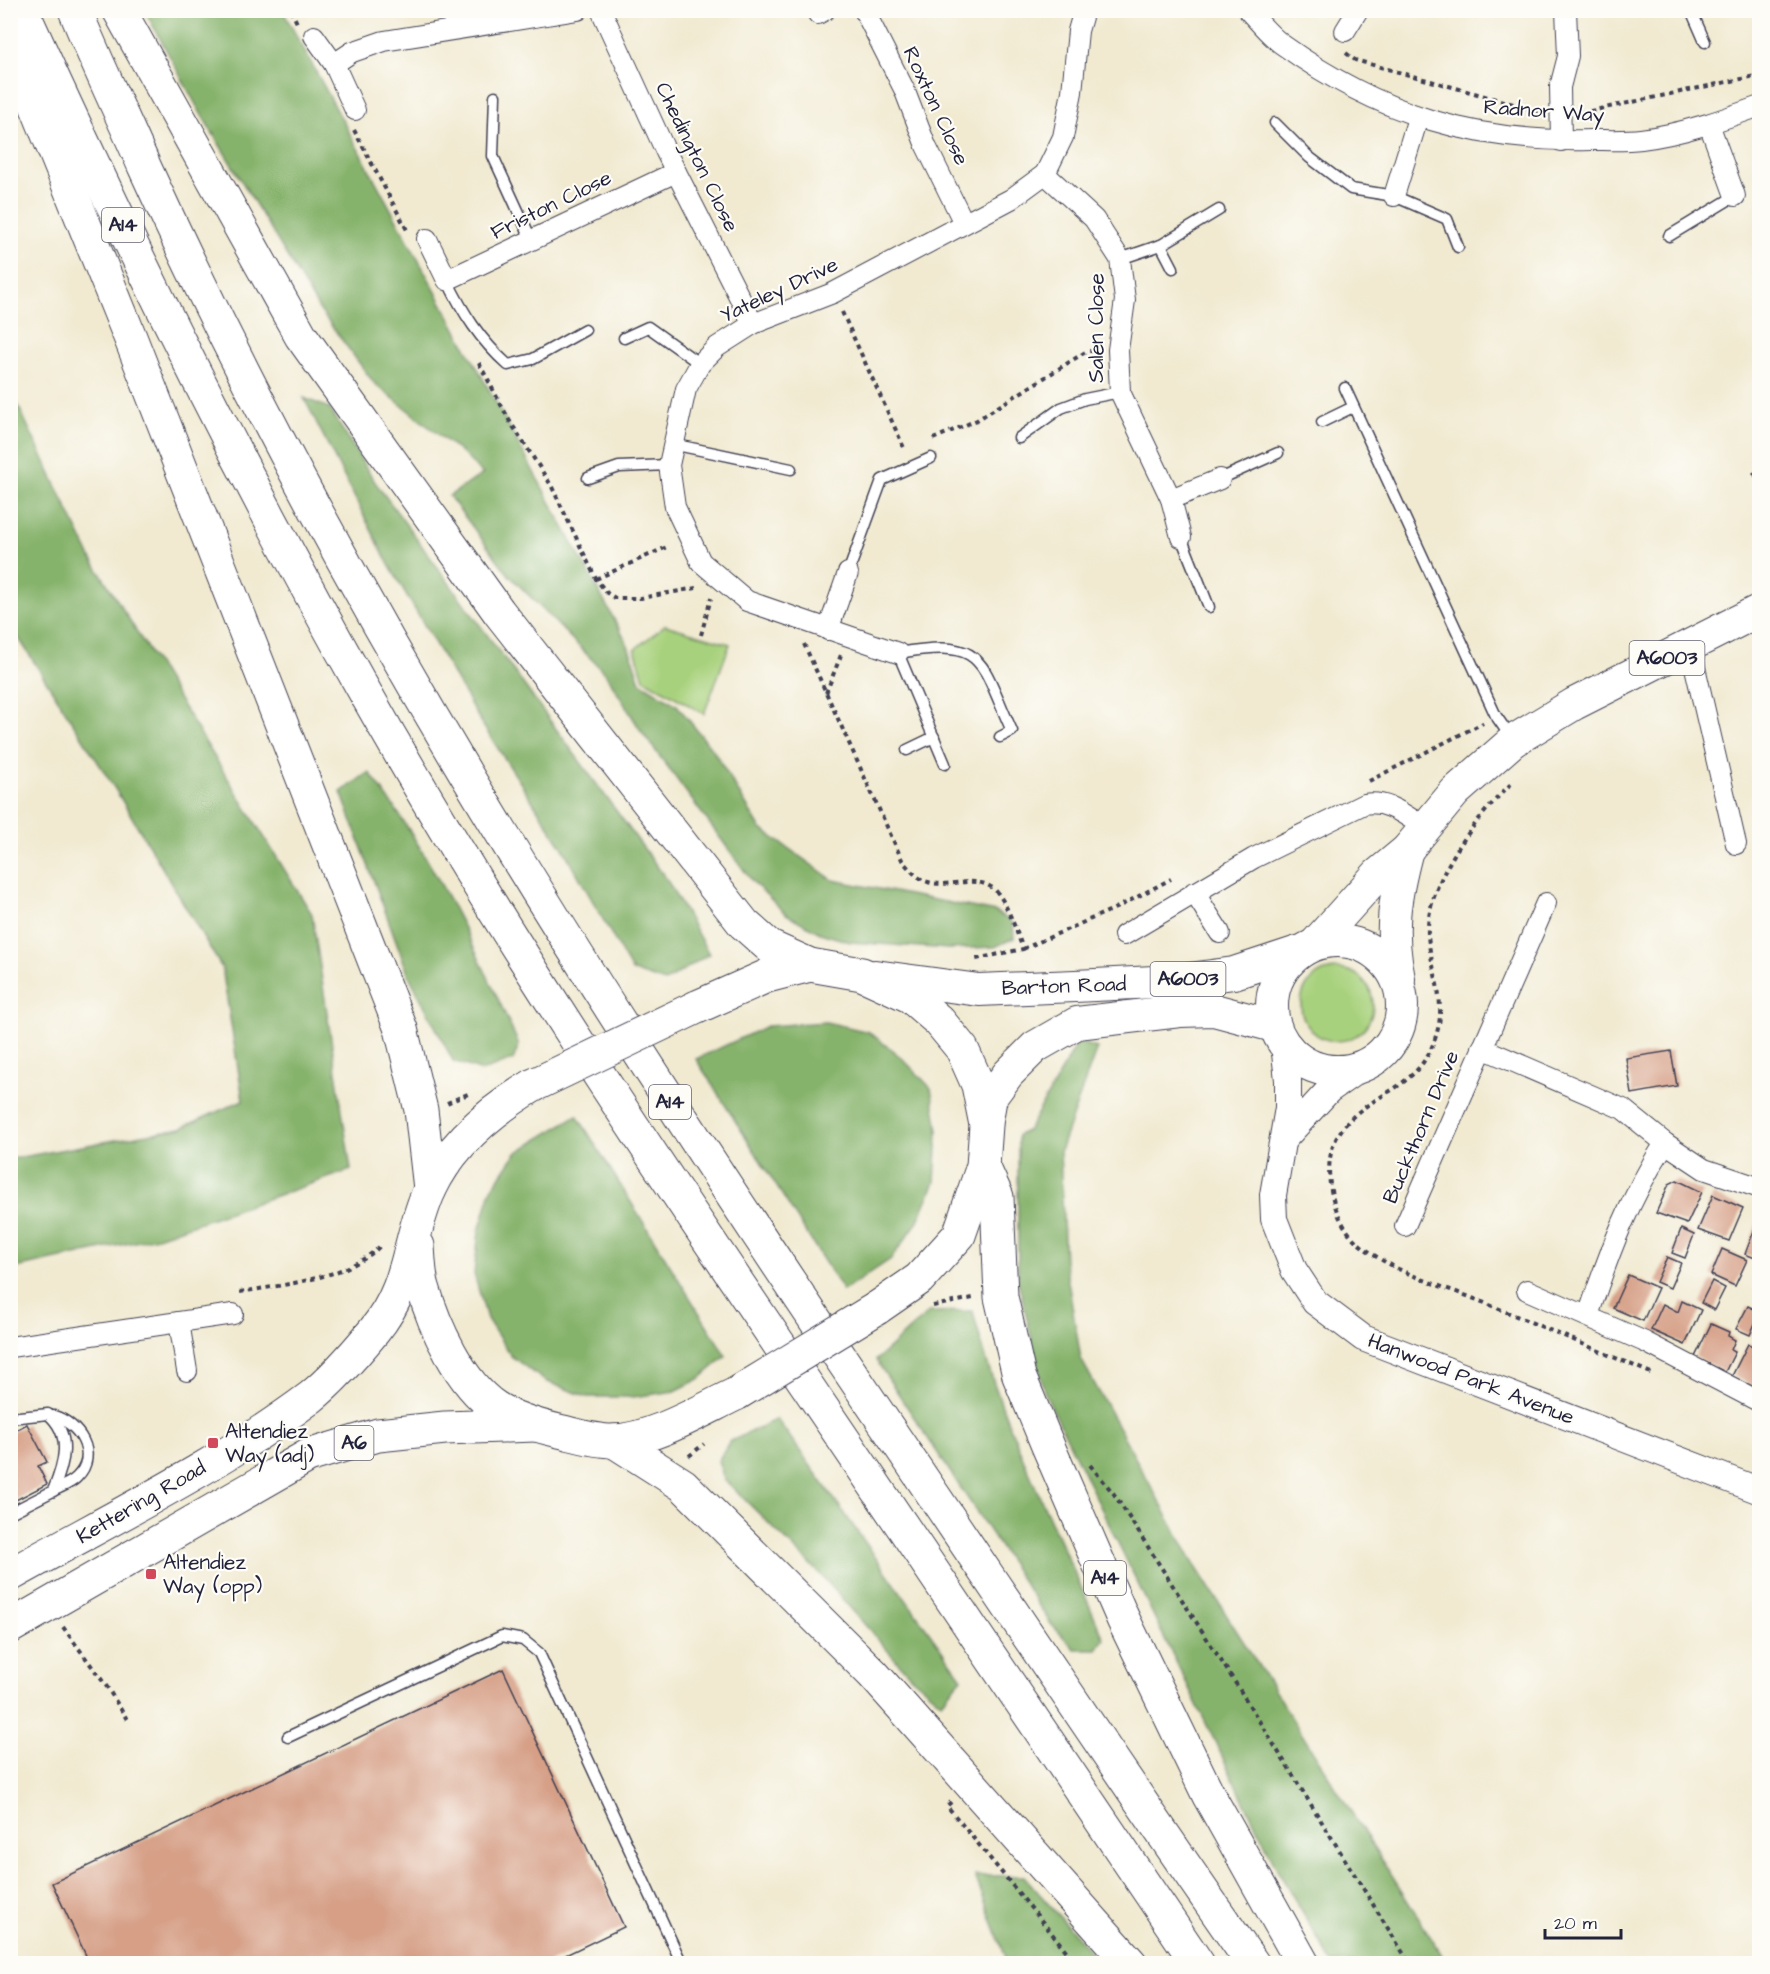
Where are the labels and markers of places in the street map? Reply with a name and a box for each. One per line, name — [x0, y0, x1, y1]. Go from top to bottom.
place label: Altendiez Way (adj) — [225, 1417, 314, 1472]
marker: Altendiez Way (adj) — [206, 1436, 220, 1450]
place label: Altendiez Way (opp) — [163, 1548, 262, 1603]
marker: Altendiez Way (opp) — [144, 1567, 158, 1581]

